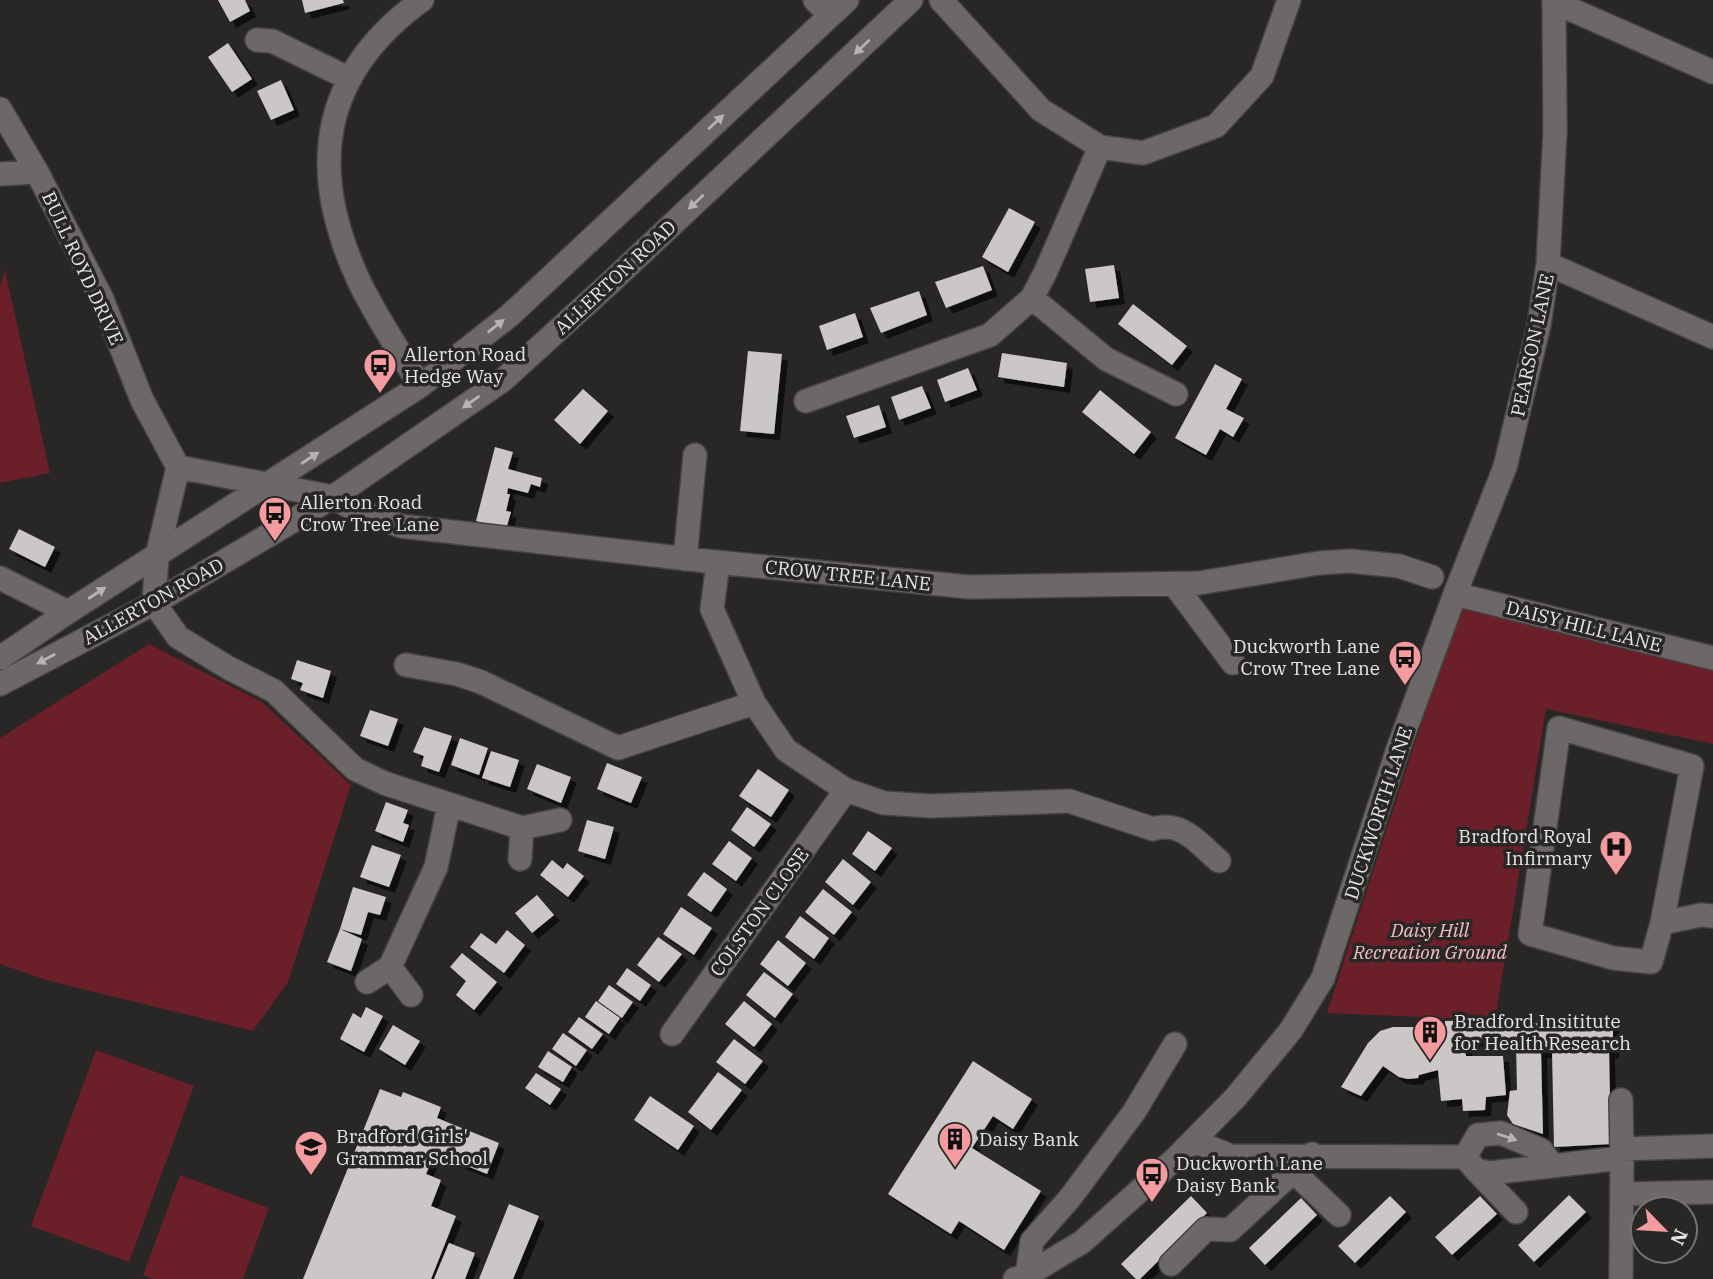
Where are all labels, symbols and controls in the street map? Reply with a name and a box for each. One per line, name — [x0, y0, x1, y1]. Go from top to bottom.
one-way arrow — [854, 38, 871, 54]
one-way arrow — [708, 114, 725, 130]
street label: BULL ROYD DRIVE — [37, 187, 129, 349]
one-way arrow — [688, 194, 705, 210]
street label: ALLERTON ROAD — [549, 215, 681, 339]
street label: PEARSON LANE — [1505, 271, 1559, 419]
one-way arrow — [486, 319, 504, 334]
place label: Allerton Road Hedge Way — [404, 342, 526, 388]
bus stop icon: Allerton Road Hedge Way — [361, 346, 399, 395]
one-way arrow — [462, 395, 480, 409]
one-way arrow — [300, 451, 320, 464]
place label: Allerton Road Crow Tree Lane — [300, 490, 440, 536]
bus stop icon: Allerton Road Crow Tree Lane — [256, 494, 294, 543]
street label: ALLERTON ROAD — [78, 552, 228, 650]
street label: CROW TREE LANE — [764, 554, 932, 596]
one-way arrow — [88, 586, 107, 599]
street label: DAISY HILL LANE — [1503, 595, 1665, 657]
place label: Duckworth Lane Crow Tree Lane — [1233, 634, 1380, 680]
bus stop icon: Duckworth Lane Crow Tree Lane — [1386, 638, 1424, 687]
one-way arrow — [36, 654, 56, 665]
street label: DUCKWORTH LANE — [1339, 724, 1417, 902]
place label: Bradford Royal Infirmary — [1458, 824, 1593, 870]
hospital icon: Bradford Royal Infirmary — [1597, 828, 1635, 877]
street label: COLSTON CLOSE — [704, 843, 814, 981]
park label: Daisy Hill Recreation Ground — [1352, 918, 1508, 964]
place label: Bradford Insititute for Health Research — [1454, 1009, 1631, 1055]
building icon: Bradford Insititute for Health Research — [1411, 1013, 1449, 1062]
building icon: Daisy Bank — [936, 1120, 974, 1169]
place label: Bradford Girls' Grammar School — [336, 1124, 488, 1170]
place label: Daisy Bank — [979, 1127, 1079, 1151]
school or university icon: Bradford Girls' Grammar School — [292, 1128, 330, 1177]
one-way arrow — [1497, 1132, 1518, 1142]
place label: Duckworth Lane Daisy Bank — [1176, 1151, 1323, 1197]
bus stop icon: Duckworth Lane Daisy Bank — [1133, 1155, 1171, 1204]
north arrow — [1629, 1195, 1699, 1265]
text: N — [1665, 1225, 1693, 1249]

